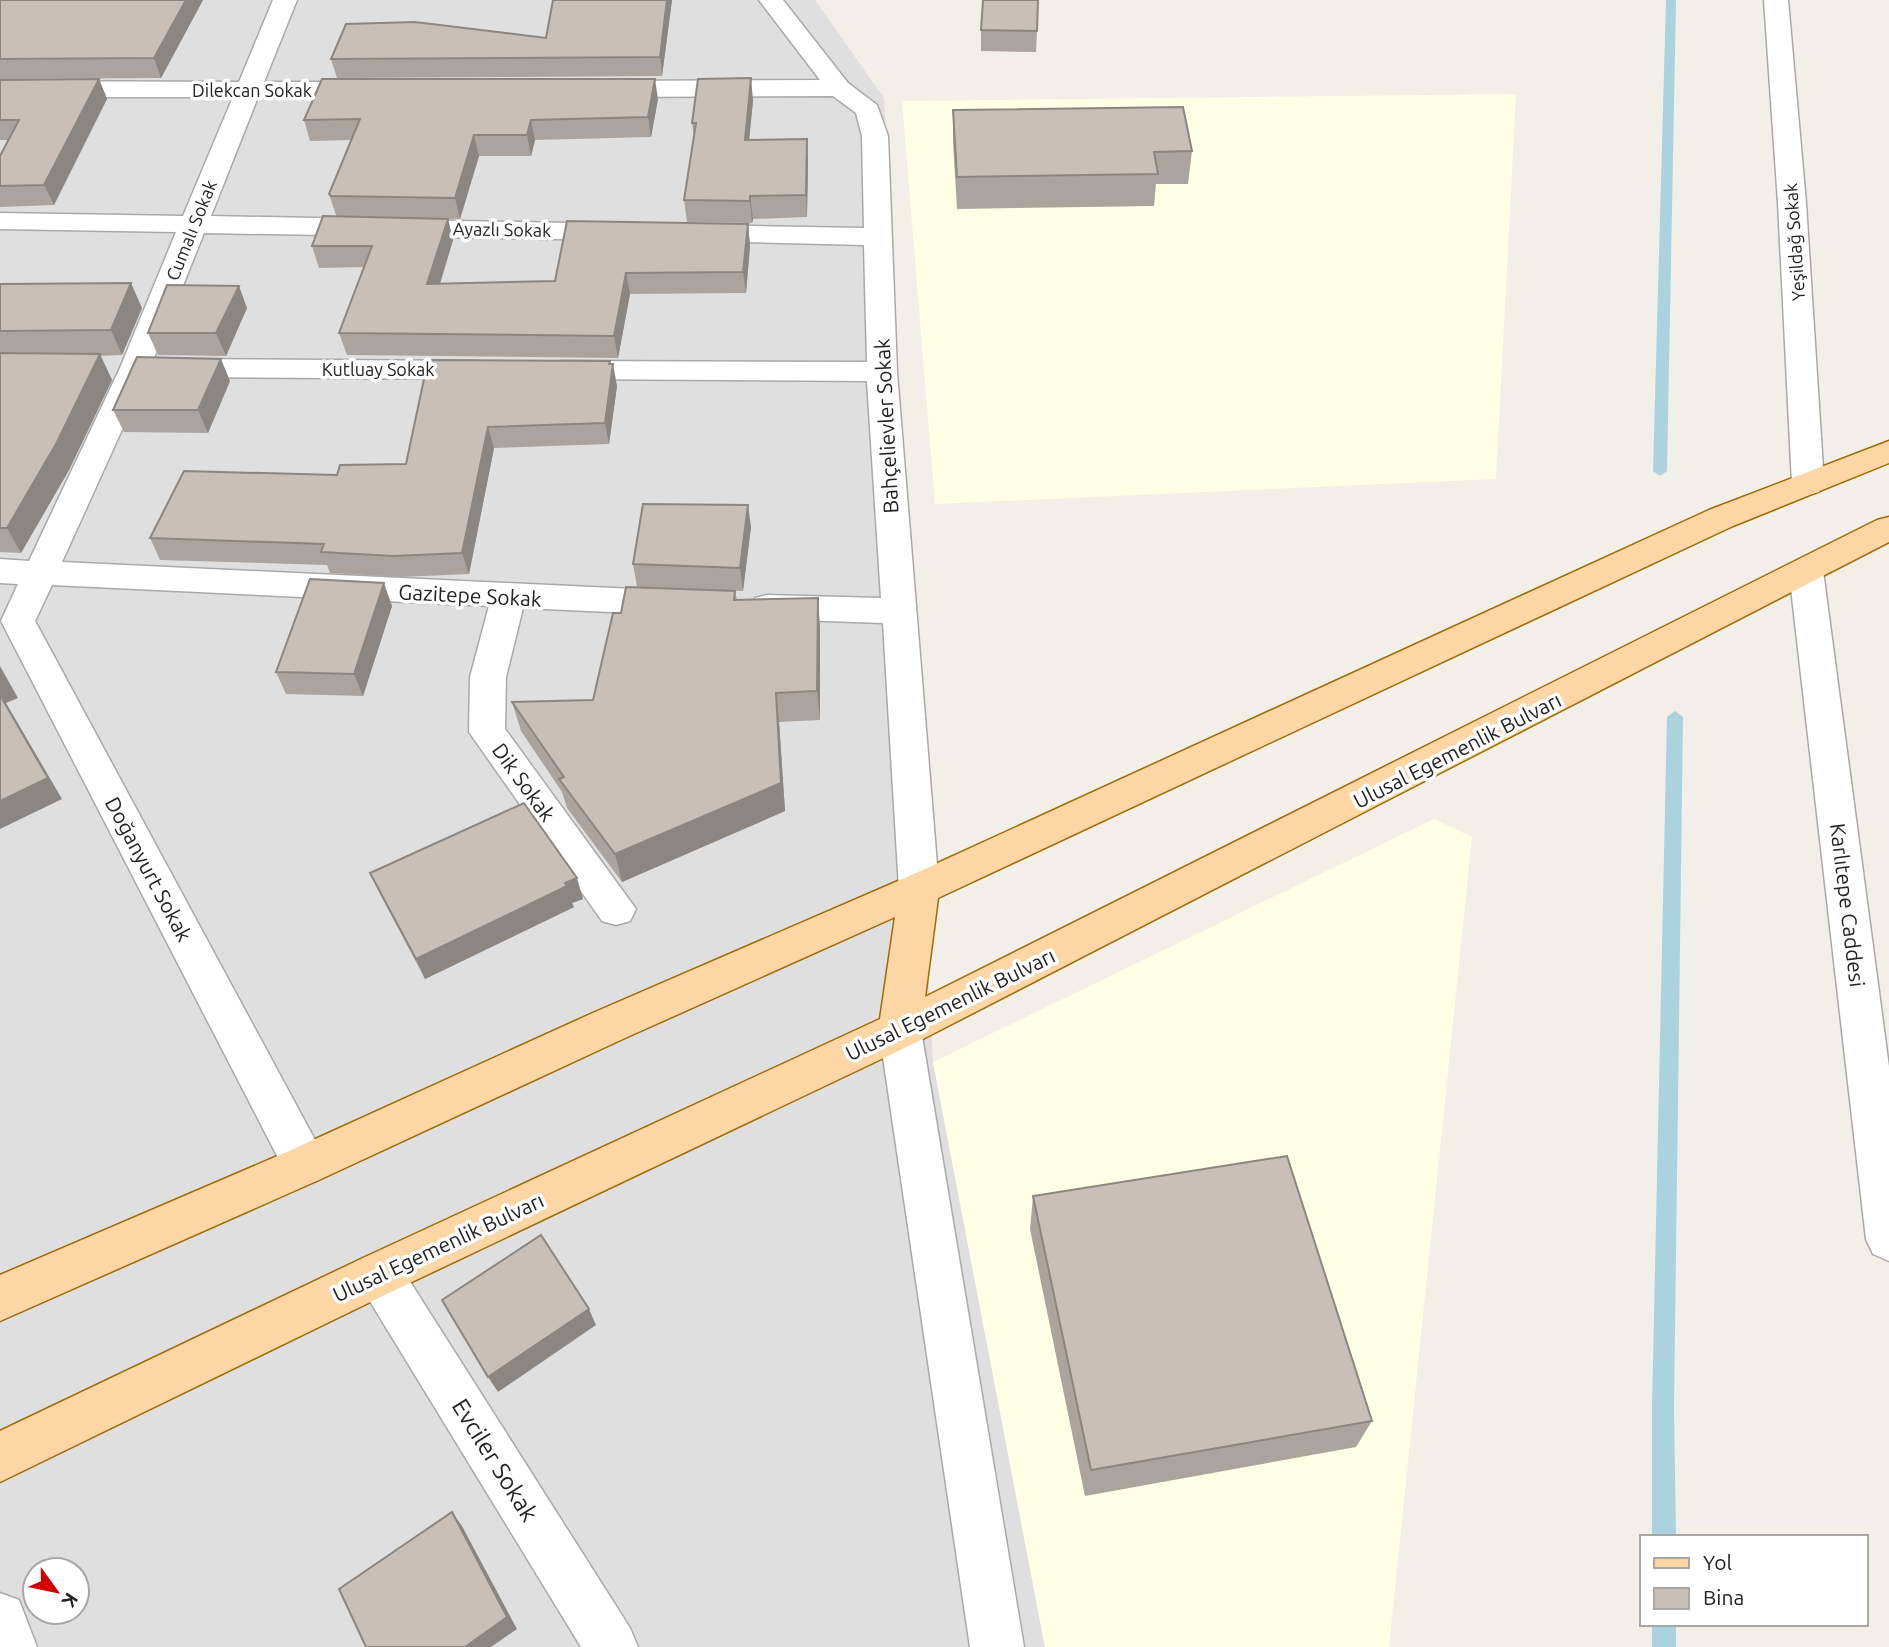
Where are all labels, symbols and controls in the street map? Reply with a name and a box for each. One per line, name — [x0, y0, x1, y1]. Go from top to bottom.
street label: Dilekcan Sokak — [192, 80, 312, 100]
street label: Cumalı Sokak — [162, 177, 220, 283]
street label: Yeşildağ Sokak — [1780, 182, 1808, 302]
street label: Ayazlı Sokak — [453, 218, 551, 240]
street label: Bahçelievler Sokak — [869, 338, 903, 514]
street label: Kutluay Sokak — [322, 359, 434, 379]
street label: Gazitepe Sokak — [398, 579, 543, 611]
street label: Ulusal Egemenlik Bulvarı — [1349, 687, 1565, 813]
street label: Dik Sokak — [488, 738, 561, 826]
street label: Doğanyurt Sokak — [101, 793, 197, 946]
street label: Karlıtepe Caddesi — [1826, 822, 1870, 988]
street label: Ulusal Egemenlik Bulvarı — [841, 943, 1059, 1065]
street label: Ulusal Egemenlik Bulvarı — [329, 1188, 547, 1306]
street label: Evciler Sokak — [447, 1394, 543, 1526]
legend — [1640, 1535, 1868, 1626]
text: Yol — [1703, 1550, 1732, 1574]
north arrow — [21, 1556, 91, 1626]
text: Bina — [1703, 1585, 1744, 1609]
text: K — [57, 1589, 83, 1612]

